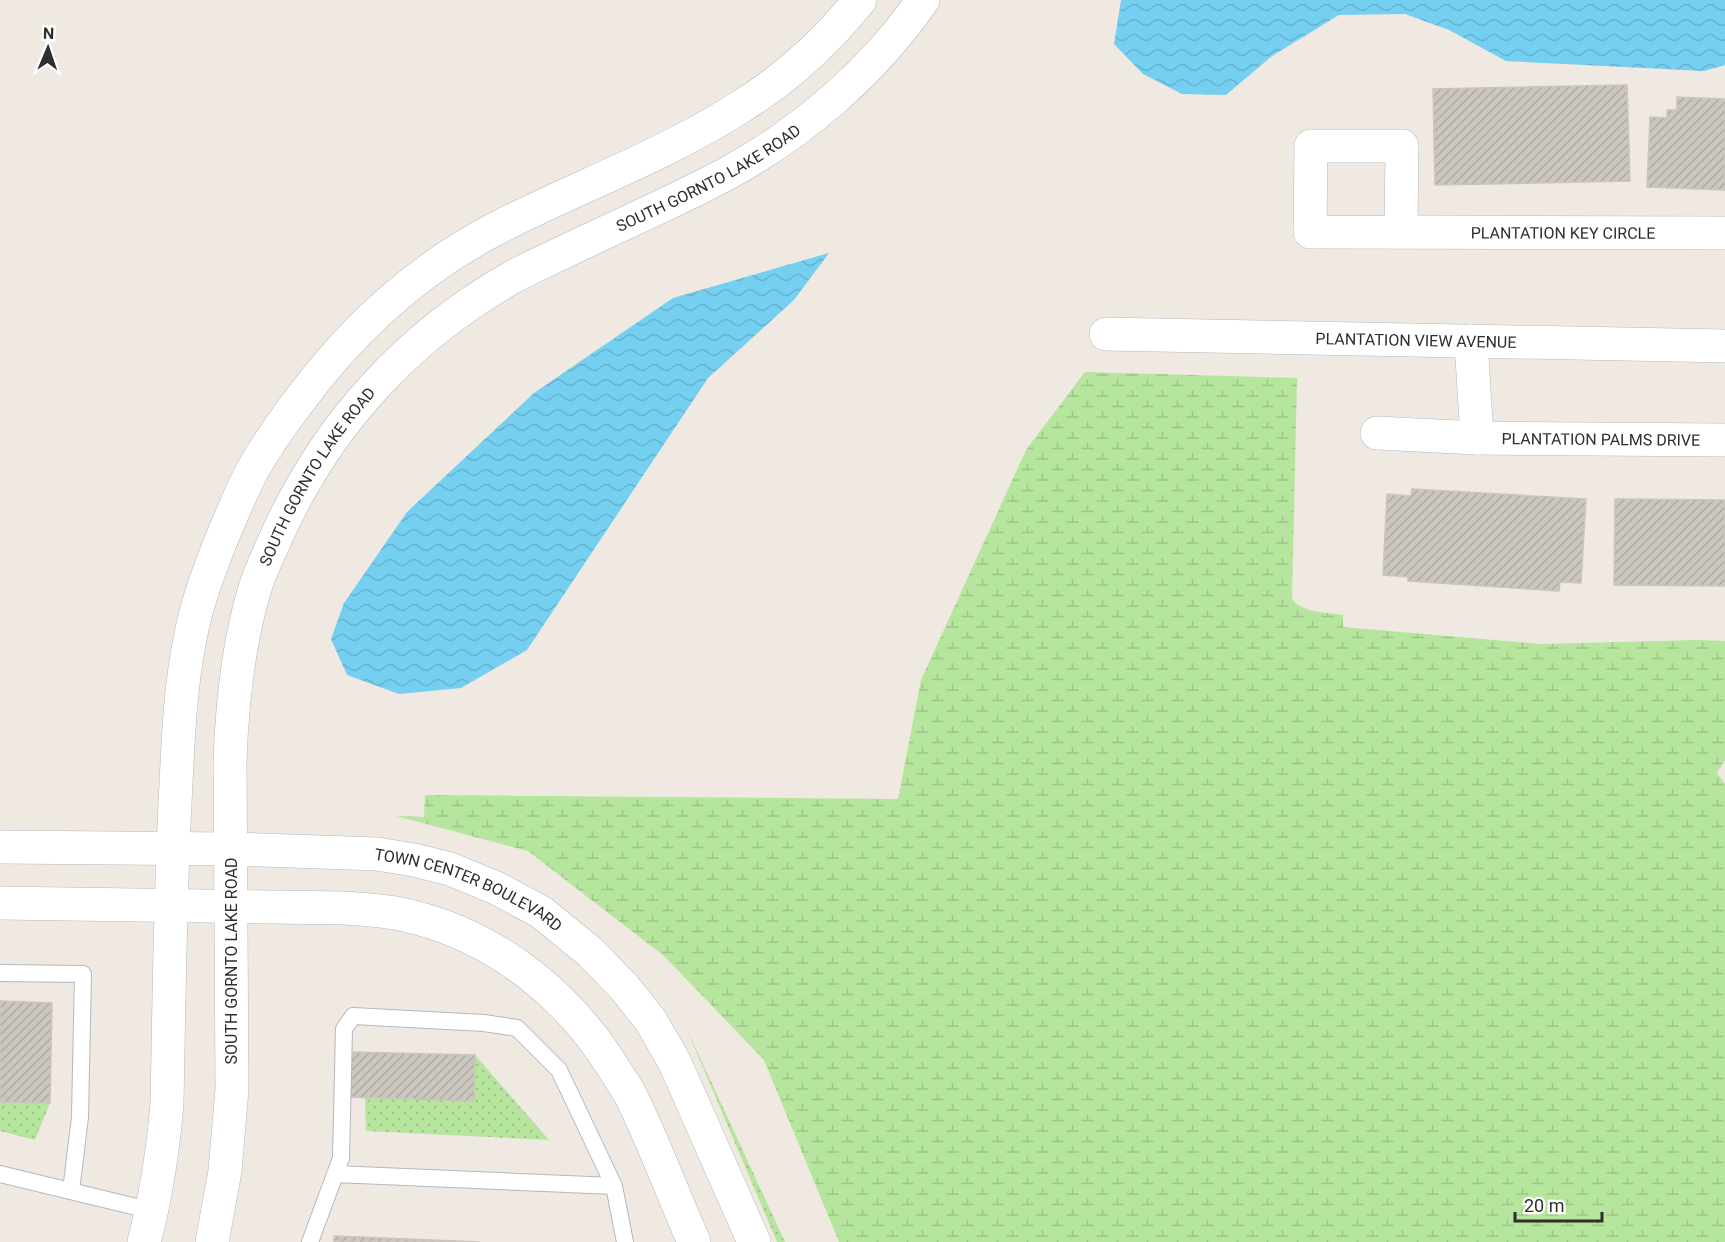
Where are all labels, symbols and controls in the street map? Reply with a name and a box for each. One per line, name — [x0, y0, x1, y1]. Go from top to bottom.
north arrow — [18, 18, 78, 78]
text: N — [43, 24, 54, 43]
street label: SOUTH GORNTO LAKE ROAD — [613, 120, 804, 236]
street label: PLANTATION KEY CIRCLE — [1471, 223, 1655, 242]
street label: PLANTATION VIEW AVENUE — [1315, 329, 1517, 351]
street label: SOUTH GORNTO LAKE ROAD — [255, 383, 379, 569]
street label: PLANTATION PALMS DRIVE — [1501, 429, 1700, 449]
street label: TOWN CENTER BOULEVARD — [373, 844, 566, 935]
street label: SOUTH GORNTO LAKE ROAD — [222, 857, 241, 1065]
scale bar — [1515, 1185, 1602, 1223]
text: 20 m — [1524, 1195, 1564, 1216]

